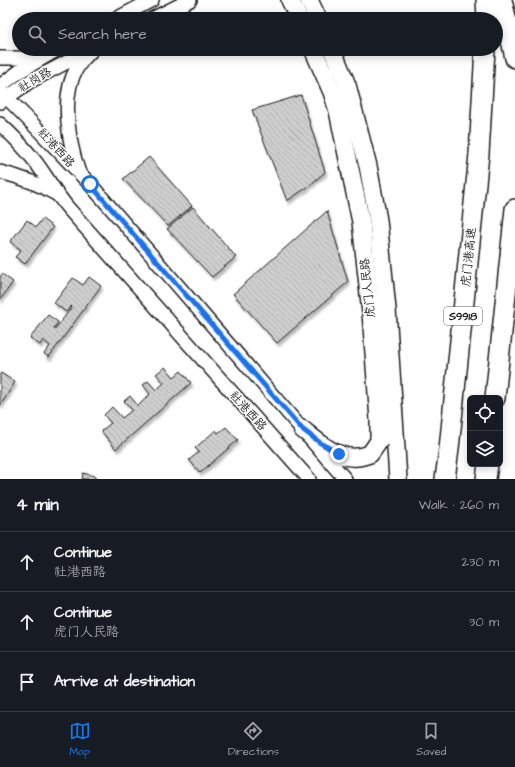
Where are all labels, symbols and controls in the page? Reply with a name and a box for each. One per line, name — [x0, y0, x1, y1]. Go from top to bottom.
search box — [12, 12, 503, 56]
icon: search — [26, 23, 48, 45]
text: Search here — [58, 24, 147, 45]
street label: 社岗路 — [15, 63, 55, 97]
street label: 社港西路 — [34, 124, 78, 172]
route start — [81, 175, 99, 193]
street label: 虎门港高速 — [457, 226, 481, 288]
street label: 虎门人民路 — [356, 257, 380, 319]
road number: S9918 — [444, 307, 482, 325]
street label: 社港西路 — [226, 387, 270, 435]
map controls — [467, 395, 503, 467]
button: locate — [467, 395, 503, 431]
button: layers — [467, 431, 503, 467]
route end — [330, 445, 348, 463]
text: 4 min — [16, 493, 59, 517]
text: Walk · 260 m — [419, 496, 499, 514]
text: Continue — [54, 542, 112, 563]
icon: ahead — [16, 551, 38, 573]
text: 230 m — [461, 553, 499, 571]
text: 社港西路 — [54, 563, 106, 581]
text: Continue — [54, 602, 112, 623]
icon: ahead — [16, 611, 38, 633]
text: 30 m — [469, 613, 499, 631]
text: 虎门人民路 — [54, 623, 119, 641]
icon: arrive — [16, 671, 38, 693]
text: Arrive at destination — [54, 671, 195, 692]
tab: Map — [69, 720, 91, 759]
tab: Directions — [228, 720, 279, 759]
tab: Saved — [416, 720, 446, 759]

